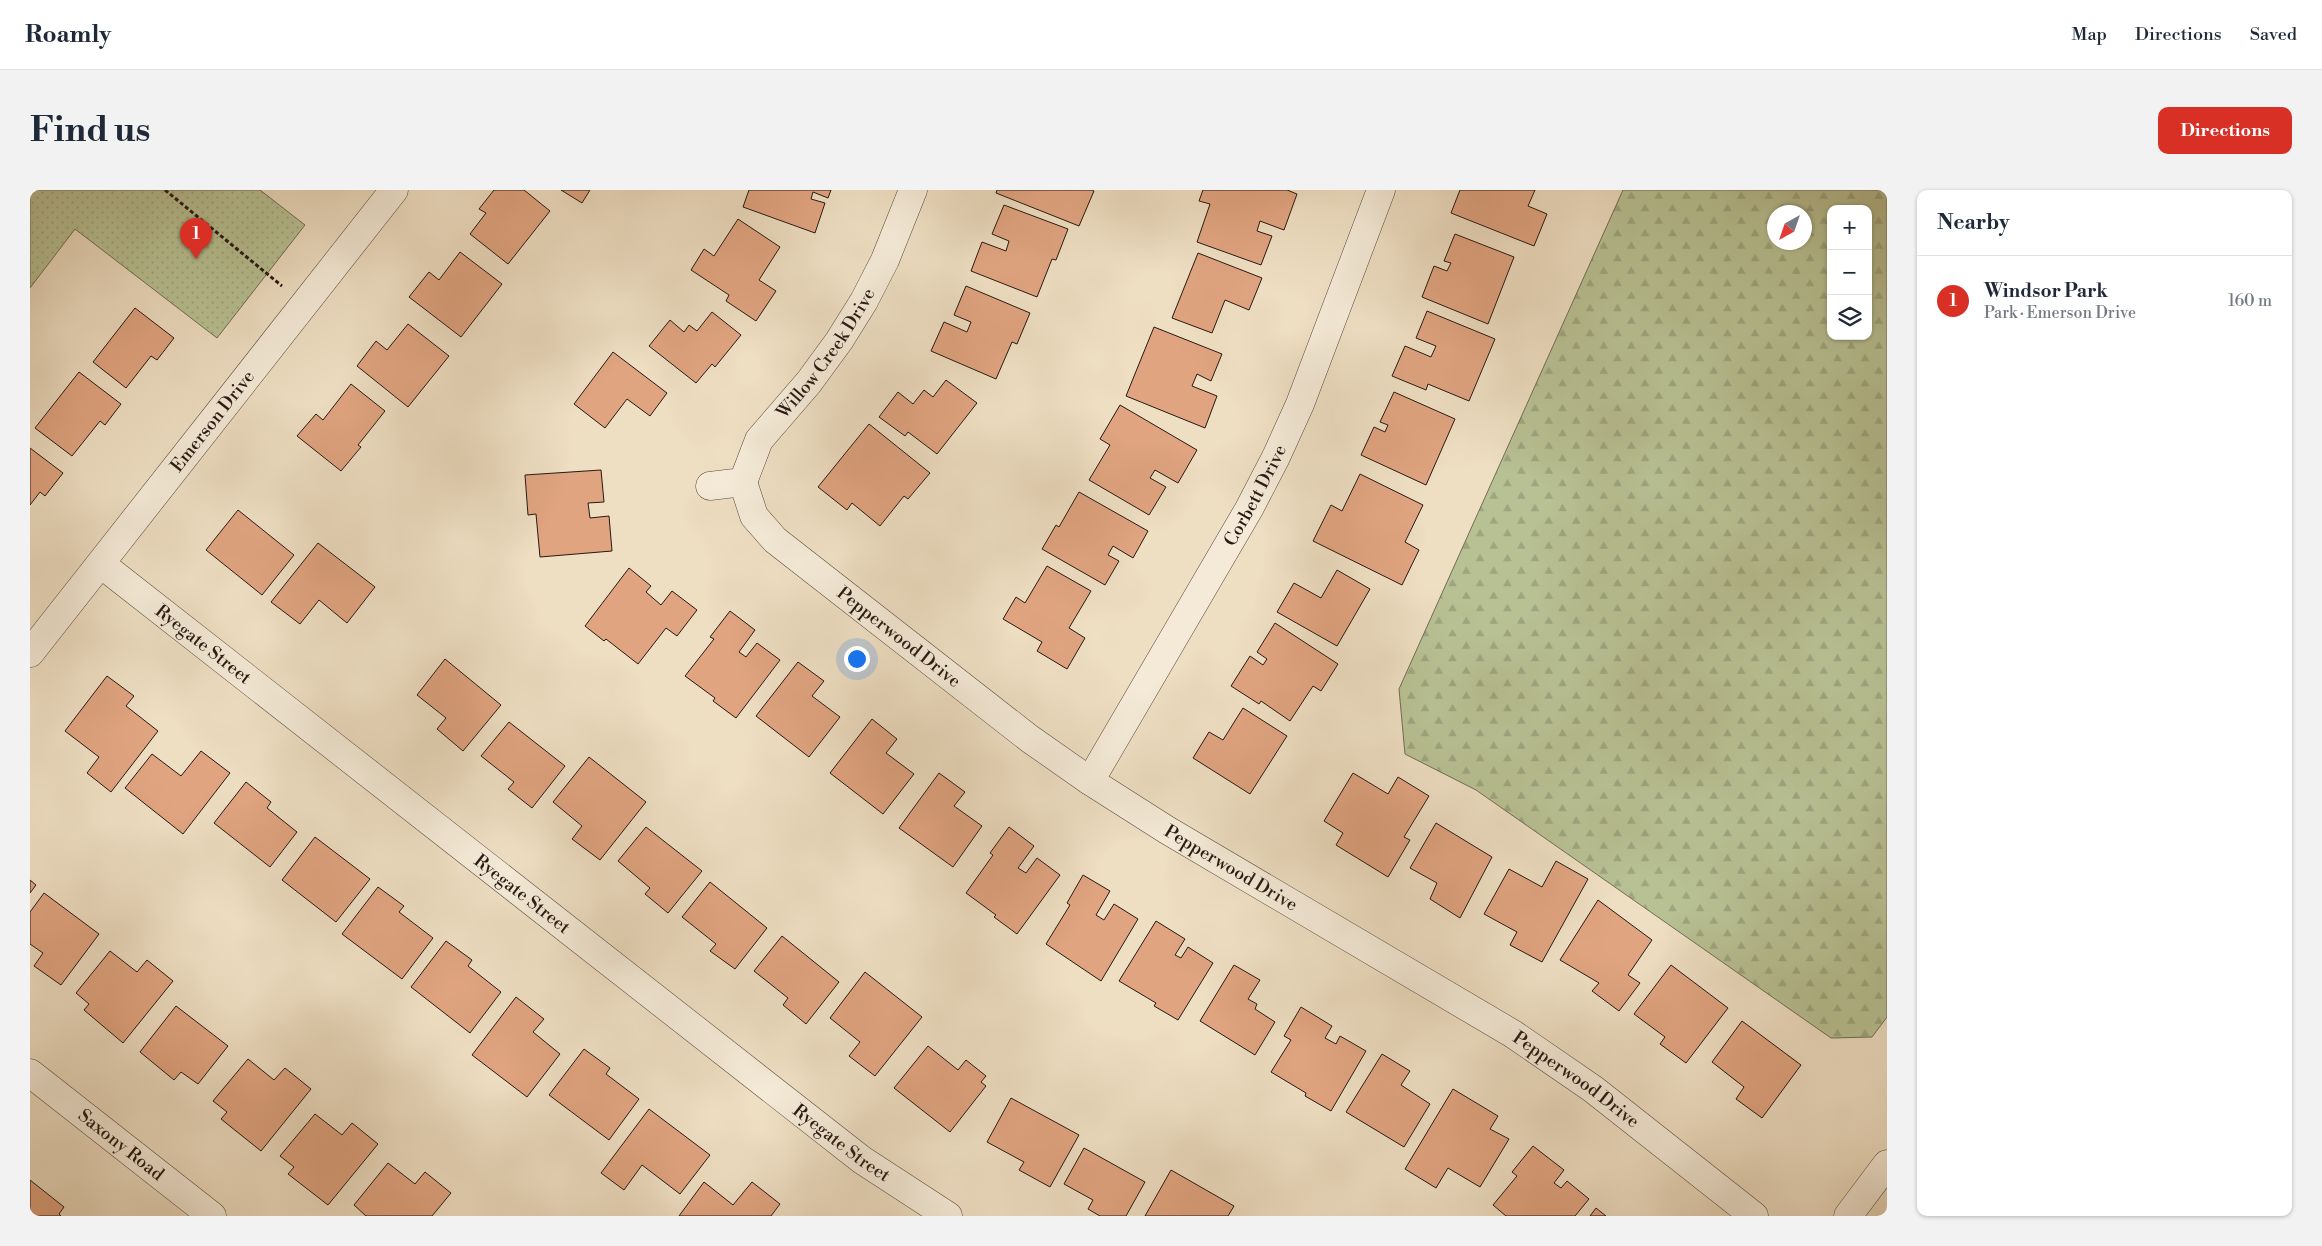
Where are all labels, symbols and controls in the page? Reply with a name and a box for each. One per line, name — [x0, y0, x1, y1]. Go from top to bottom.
text: Roamly — [25, 20, 111, 50]
text: Map — [2071, 23, 2107, 46]
text: Directions — [2135, 23, 2222, 46]
text: Saved — [2250, 23, 2297, 46]
button: Directions — [2158, 107, 2292, 154]
text: Find us — [30, 109, 150, 152]
north arrow — [1767, 205, 1812, 250]
map controls — [1827, 205, 1872, 340]
button: + — [1827, 205, 1872, 250]
text: Nearby — [1937, 210, 2010, 236]
pin: 1 — [180, 218, 212, 259]
button: − — [1827, 250, 1872, 295]
text: Windsor Park — [1984, 279, 2108, 303]
street label: Willow Creek Drive — [771, 284, 880, 424]
text: 1 — [1949, 291, 1957, 311]
text: 160 m — [2228, 291, 2272, 311]
button: layers — [1827, 295, 1872, 340]
text: Park · Emerson Drive — [1984, 303, 2136, 323]
street label: Emerson Drive — [165, 365, 260, 477]
street label: Corbett Drive — [1218, 441, 1292, 550]
street label: Pepperwood Drive — [832, 581, 966, 692]
street label: Ryegate Street — [151, 599, 257, 689]
your location — [844, 646, 870, 672]
street label: Pepperwood Drive — [1160, 820, 1302, 916]
street label: Ryegate Street — [469, 849, 576, 939]
street label: Pepperwood Drive — [1508, 1026, 1644, 1133]
street label: Ryegate Street — [788, 1099, 895, 1187]
street label: Saxony Road — [74, 1104, 169, 1186]

